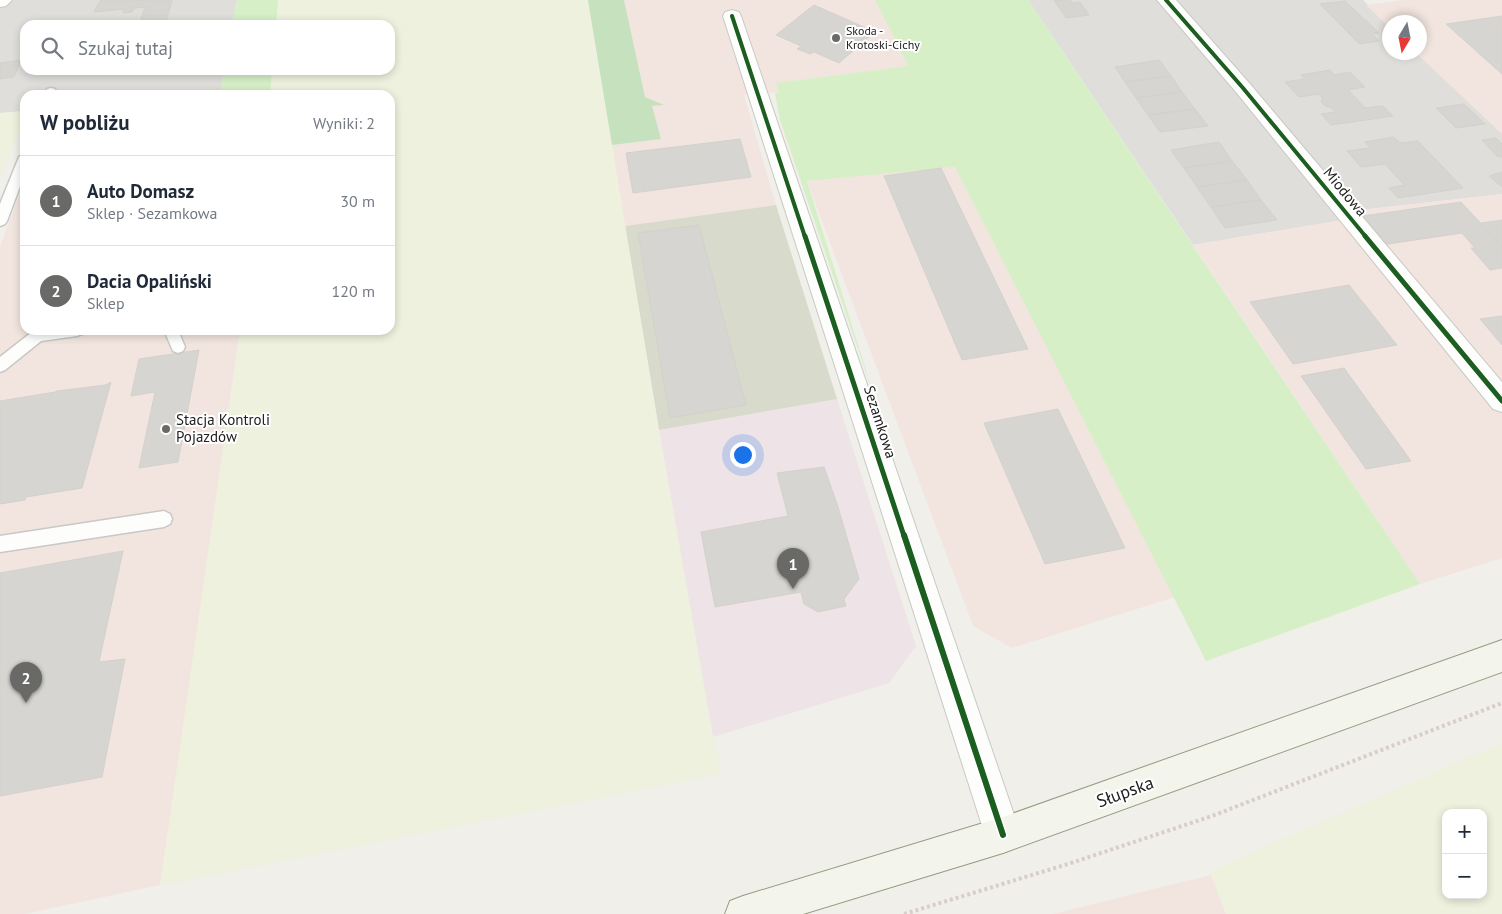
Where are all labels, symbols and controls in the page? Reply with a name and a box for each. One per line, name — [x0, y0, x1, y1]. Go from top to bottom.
north arrow — [1382, 15, 1427, 60]
search box — [20, 20, 395, 75]
place label: Skoda - Krotoski-Cichy — [846, 23, 920, 52]
marker: Skoda - Krotoski-Cichy — [830, 32, 842, 44]
icon: search — [38, 34, 66, 62]
text: Szukaj tutaj — [78, 36, 173, 60]
text: W pobliżu — [40, 109, 129, 136]
text: Wyniki: 2 — [313, 113, 375, 133]
street label: Miodowa — [1319, 163, 1371, 220]
text: Auto Domasz — [87, 179, 194, 203]
text: 1 — [51, 191, 61, 211]
text: 30 m — [340, 191, 375, 211]
text: Sklep · Sezamkowa — [87, 203, 218, 223]
text: Dacia Opaliński — [87, 269, 212, 293]
text: 2 — [51, 281, 61, 301]
text: 120 m — [332, 281, 375, 301]
text: Sklep — [87, 293, 125, 313]
street label: Sezamkowa — [860, 383, 901, 460]
place label: Stacja Kontroli Pojazdów — [176, 410, 270, 446]
marker: Stacja Kontroli Pojazdów — [160, 423, 172, 435]
your location — [730, 442, 756, 468]
pin: 1 — [777, 548, 809, 589]
pin: 2 — [10, 662, 42, 703]
street label: Słupska — [1093, 771, 1157, 812]
map controls — [1442, 809, 1487, 899]
button: + — [1442, 809, 1487, 854]
button: − — [1442, 854, 1487, 899]

